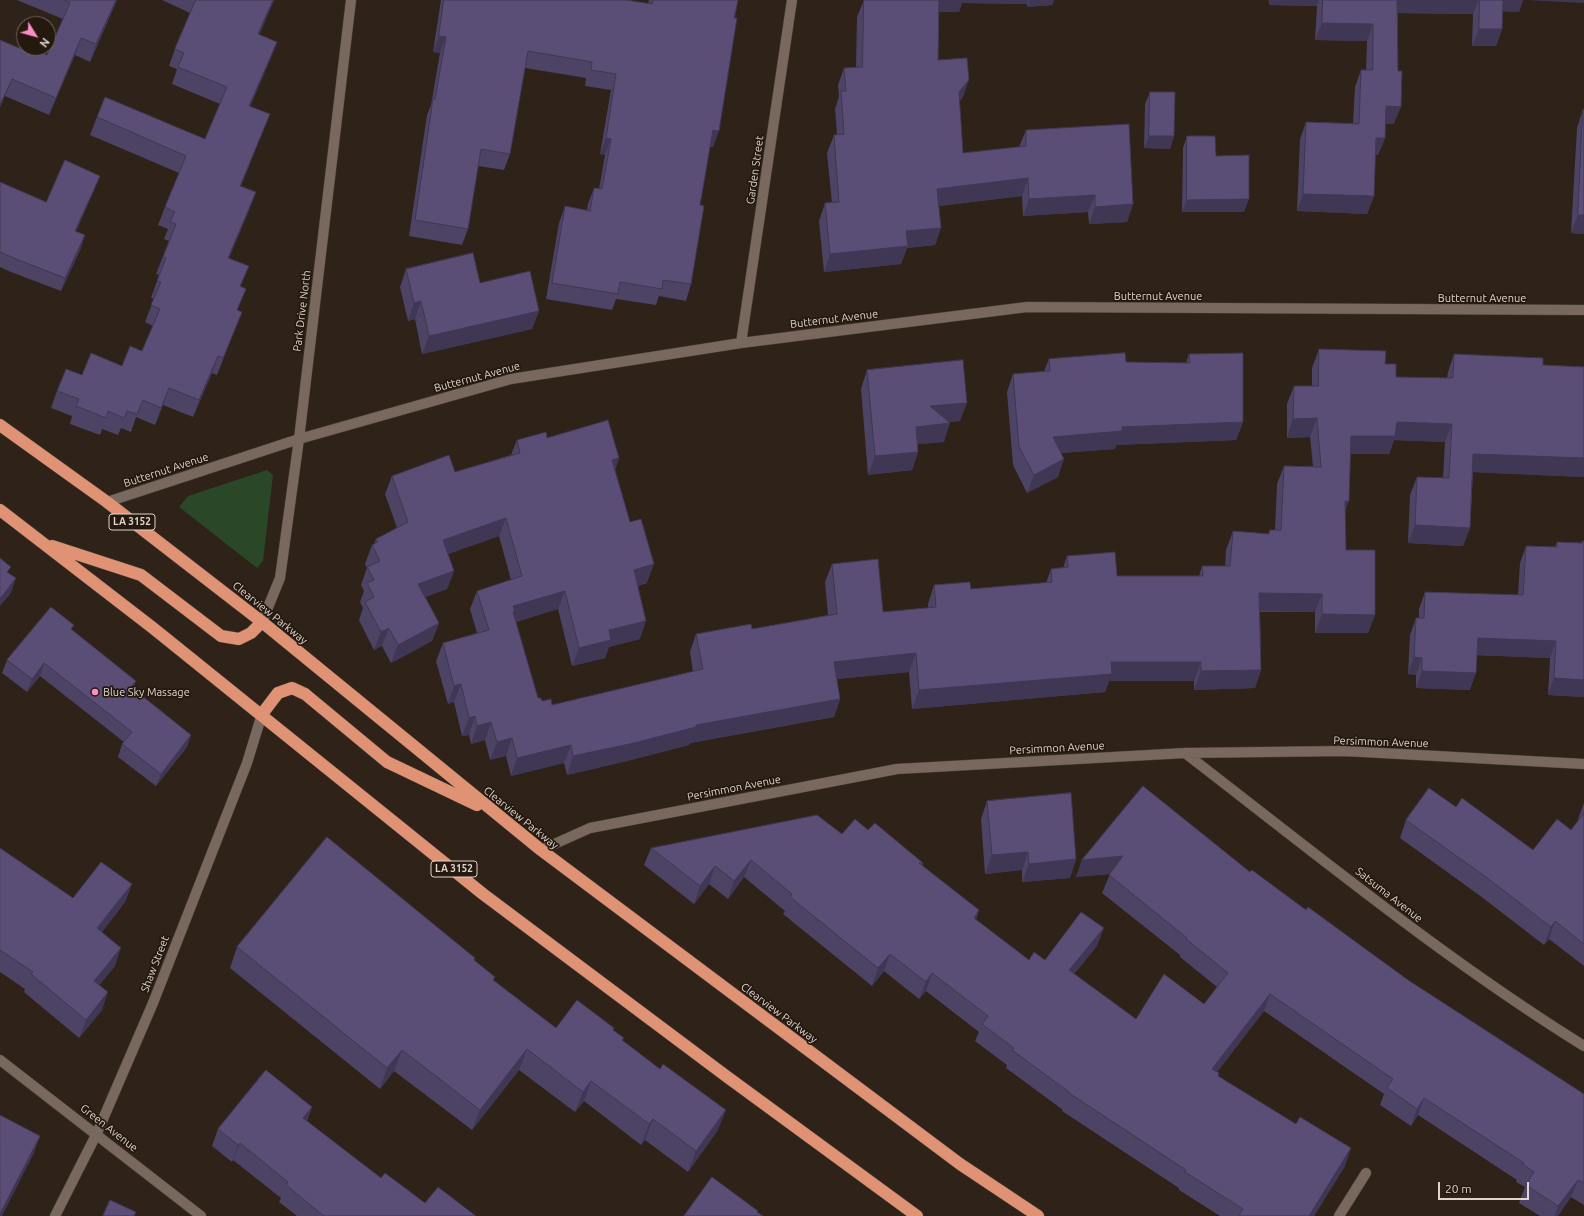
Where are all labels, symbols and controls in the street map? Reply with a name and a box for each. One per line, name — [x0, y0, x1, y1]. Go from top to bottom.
north arrow — [16, 16, 56, 56]
text: N — [38, 36, 52, 50]
street label: Garden Street — [744, 135, 766, 205]
street label: Park Drive North — [290, 270, 314, 352]
street label: Butternut Avenue — [1114, 289, 1202, 303]
street label: Butternut Avenue — [1438, 291, 1526, 305]
street label: Butternut Avenue — [789, 307, 879, 331]
street label: Butternut Avenue — [433, 359, 521, 395]
street label: Butternut Avenue — [122, 450, 210, 490]
road number: LA 3152 — [109, 514, 155, 530]
street label: Clearview Parkway — [230, 579, 310, 647]
place label: Blue Sky Massage — [103, 685, 190, 699]
marker: Blue Sky Massage — [90, 687, 100, 697]
street label: Persimmon Avenue — [1333, 734, 1429, 750]
street label: Persimmon Avenue — [1009, 739, 1105, 757]
street label: Persimmon Avenue — [686, 772, 782, 804]
street label: Clearview Parkway — [481, 784, 561, 852]
road number: LA 3152 — [431, 861, 477, 877]
street label: Satsuma Avenue — [1353, 865, 1425, 925]
street label: Shaw Street — [138, 934, 172, 994]
street label: Clearview Parkway — [738, 980, 820, 1046]
street label: Green Avenue — [78, 1101, 140, 1155]
scale bar — [1440, 1174, 1531, 1200]
text: 20 m — [1445, 1182, 1472, 1195]

